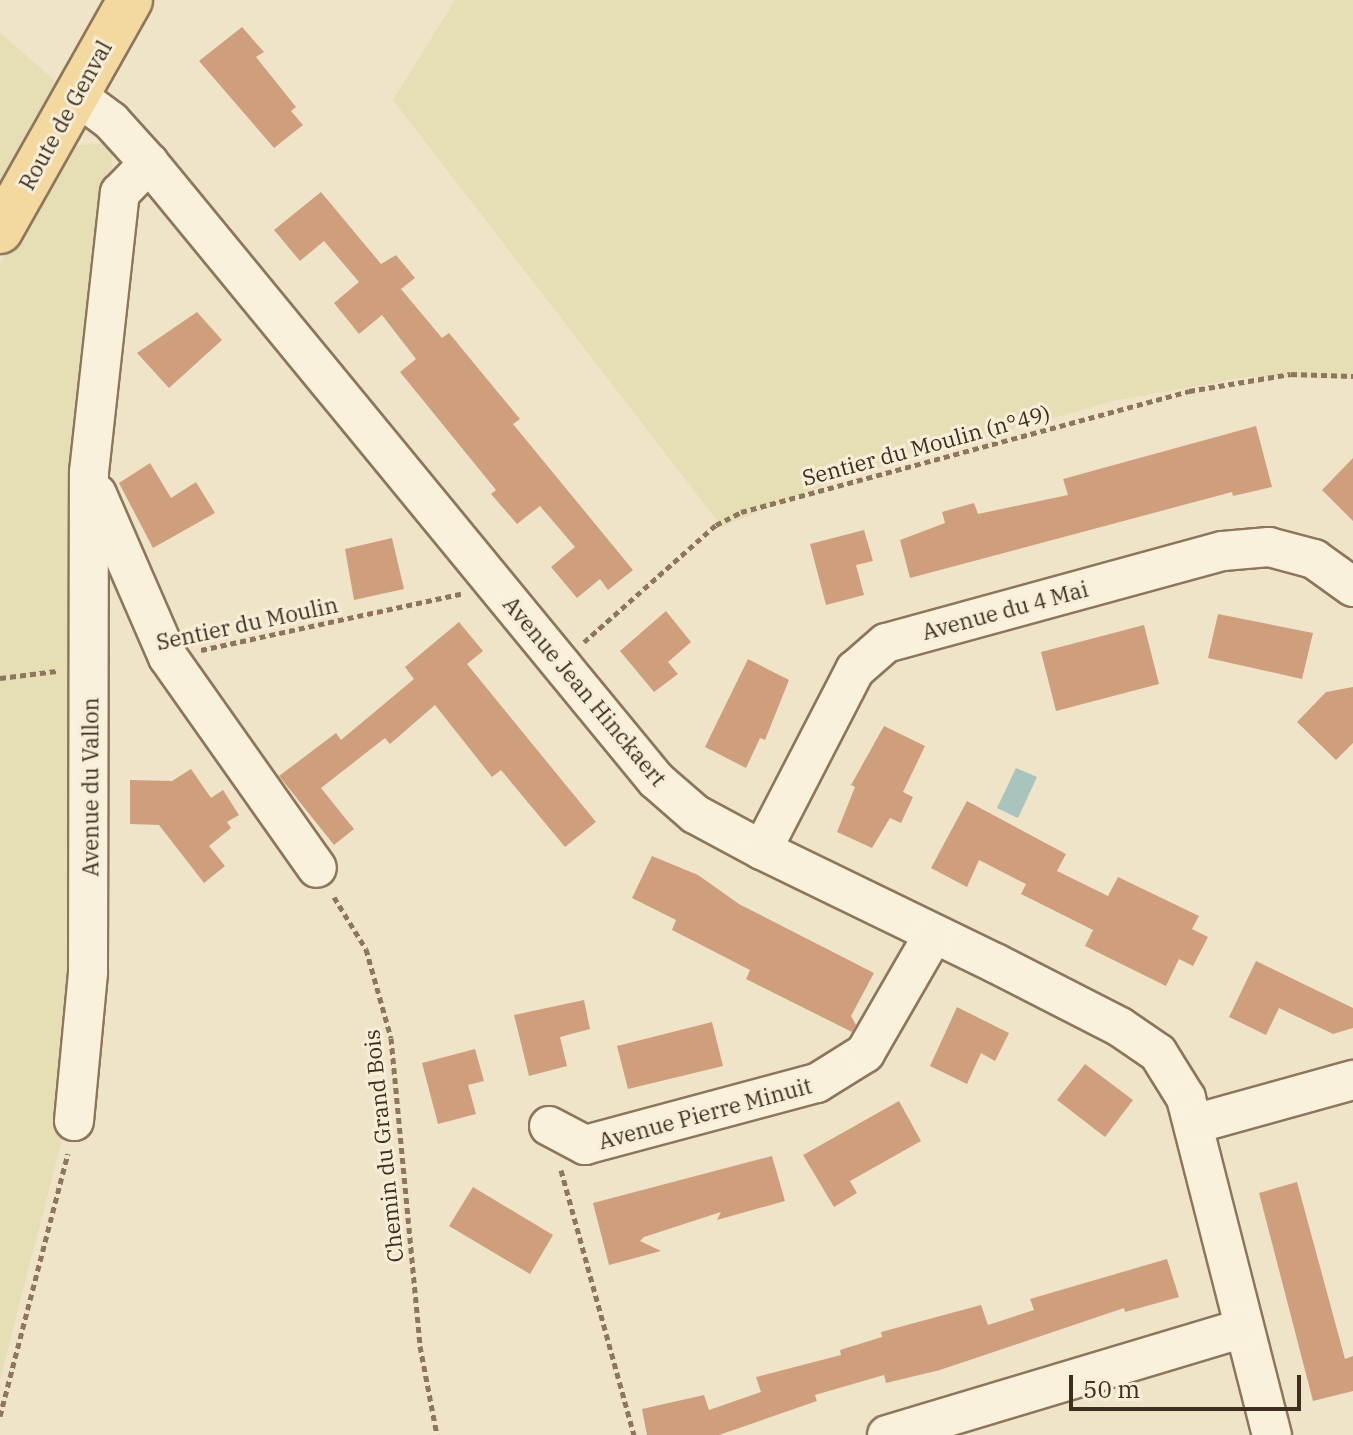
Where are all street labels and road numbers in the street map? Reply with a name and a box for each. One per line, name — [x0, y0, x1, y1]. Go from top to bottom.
street label: Route de Genval — [13, 36, 117, 194]
street label: Sentier du Moulin (n°49) — [799, 399, 1053, 491]
street label: Avenue du 4 Mai — [919, 575, 1091, 645]
street label: Sentier du Moulin — [154, 591, 340, 655]
street label: Avenue Jean Hinckaert — [498, 591, 672, 791]
street label: Avenue du Vallon — [77, 697, 103, 877]
street label: Chemin du Grand Bois — [358, 1028, 408, 1264]
street label: Avenue Pierre Minuit — [595, 1072, 815, 1154]

